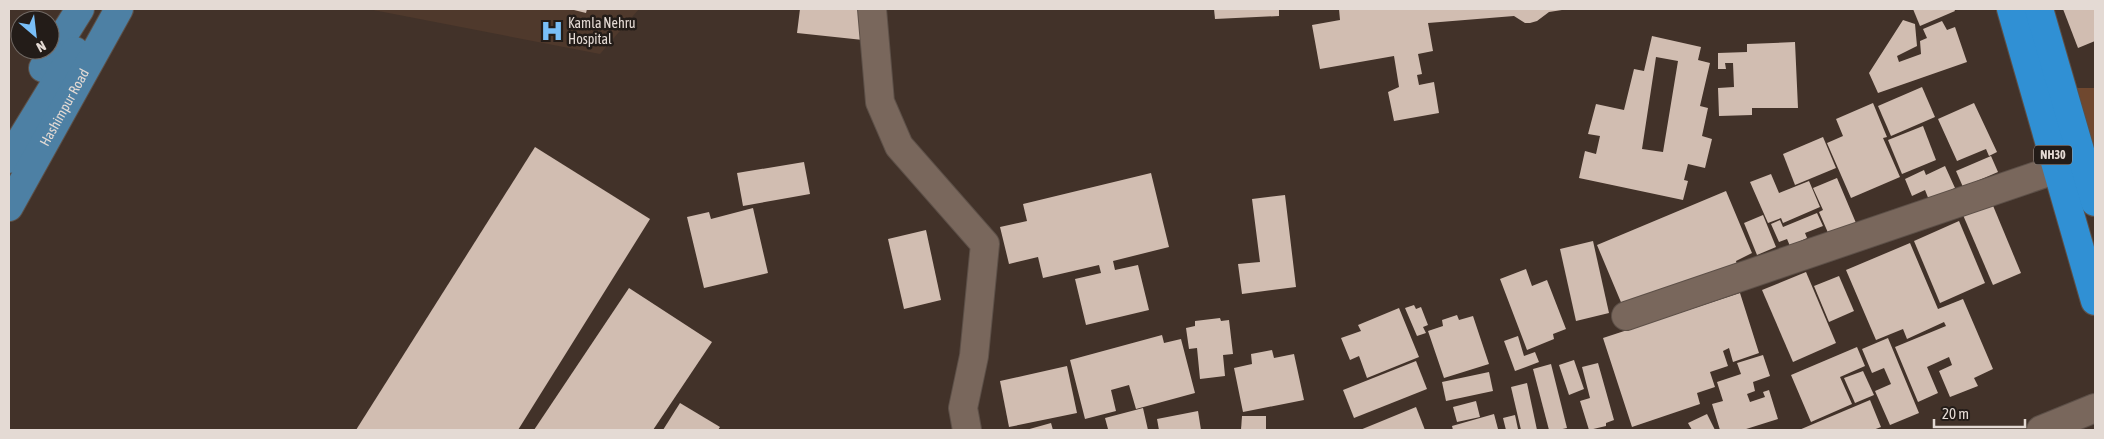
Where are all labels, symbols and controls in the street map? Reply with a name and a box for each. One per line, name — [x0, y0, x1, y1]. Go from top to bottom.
north arrow — [10, 10, 60, 60]
place label: Kamla Nehru Hospital — [568, 15, 636, 47]
hospital icon: Kamla Nehru Hospital — [539, 18, 565, 44]
text: N — [34, 37, 49, 55]
street label: Hashimpur Road — [36, 66, 92, 149]
road number: NH30 — [2034, 146, 2072, 164]
scale bar — [1934, 396, 2025, 428]
text: 20 m — [1942, 405, 1969, 422]

